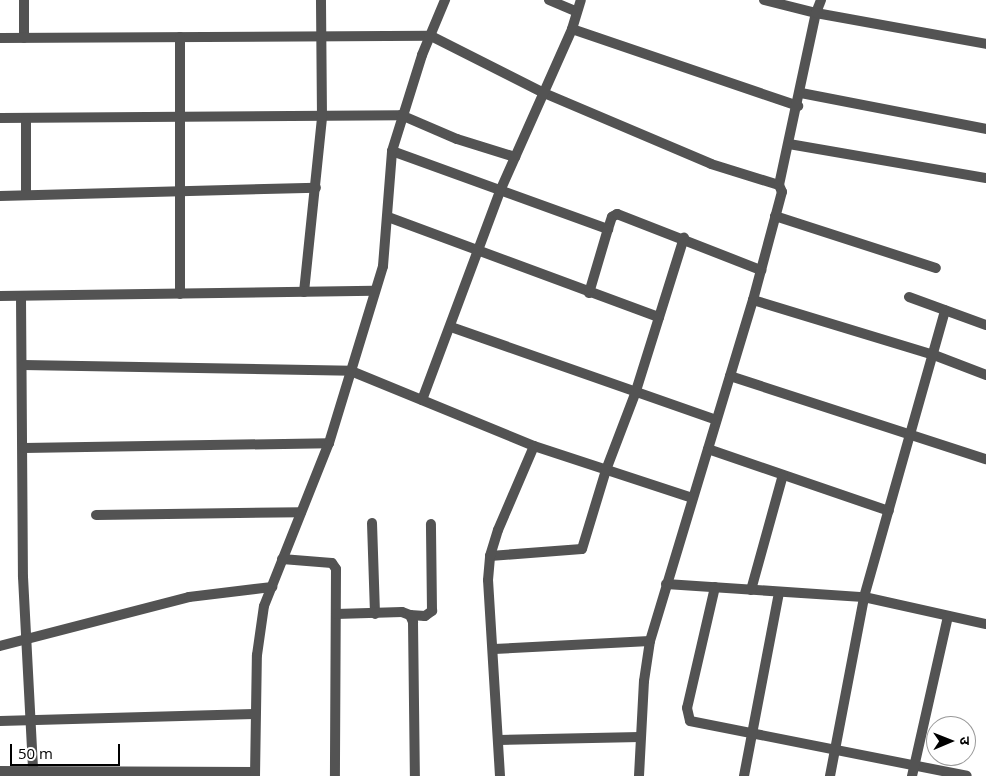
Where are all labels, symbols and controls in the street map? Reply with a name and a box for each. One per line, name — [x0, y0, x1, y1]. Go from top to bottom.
north arrow — [926, 716, 976, 766]
scale bar — [12, 734, 122, 766]
text: उ — [956, 736, 975, 745]
text: 50 m — [18, 743, 53, 763]

